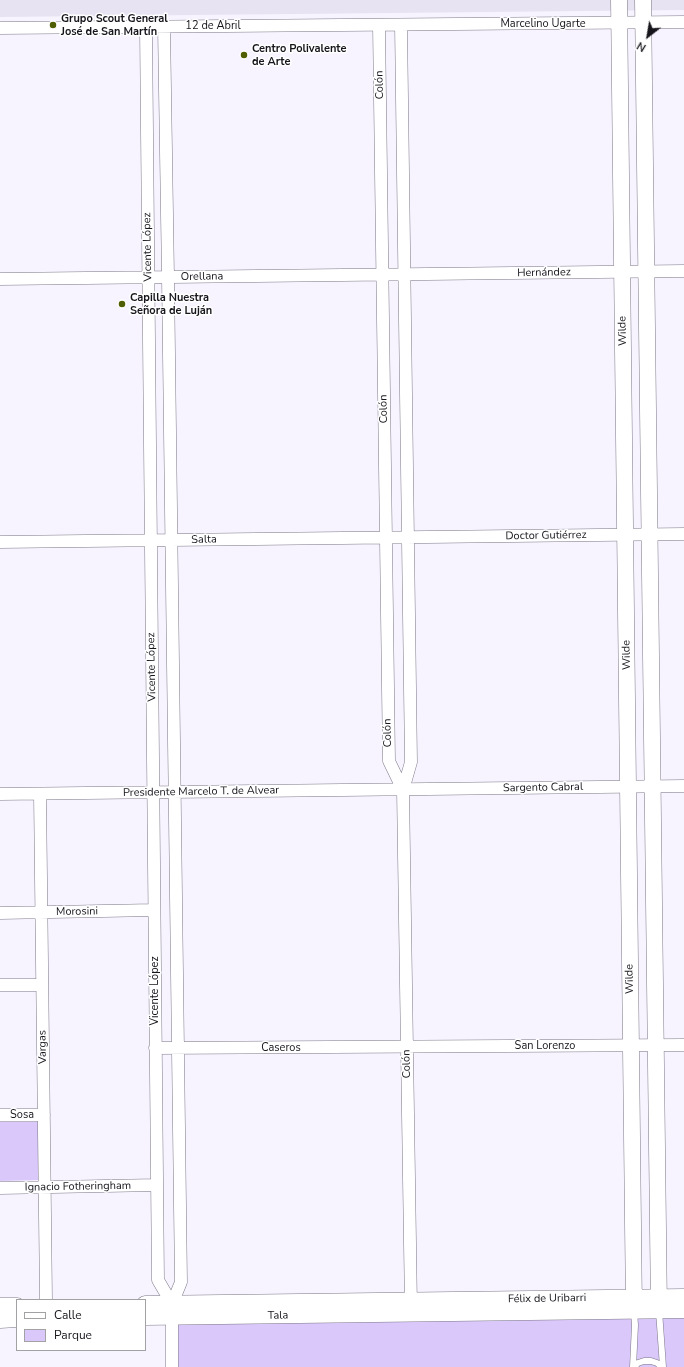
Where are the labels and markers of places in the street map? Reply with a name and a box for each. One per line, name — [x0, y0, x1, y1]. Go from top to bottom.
place label: Grupo Scout General José de San Martín — [61, 12, 168, 38]
marker: Grupo Scout General José de San Martín — [48, 20, 58, 30]
place label: Centro Polivalente de Arte — [252, 42, 346, 68]
marker: Centro Polivalente de Arte — [239, 50, 249, 60]
place label: Capilla Nuestra Señora de Luján — [130, 291, 212, 317]
marker: Capilla Nuestra Señora de Luján — [117, 299, 127, 309]

